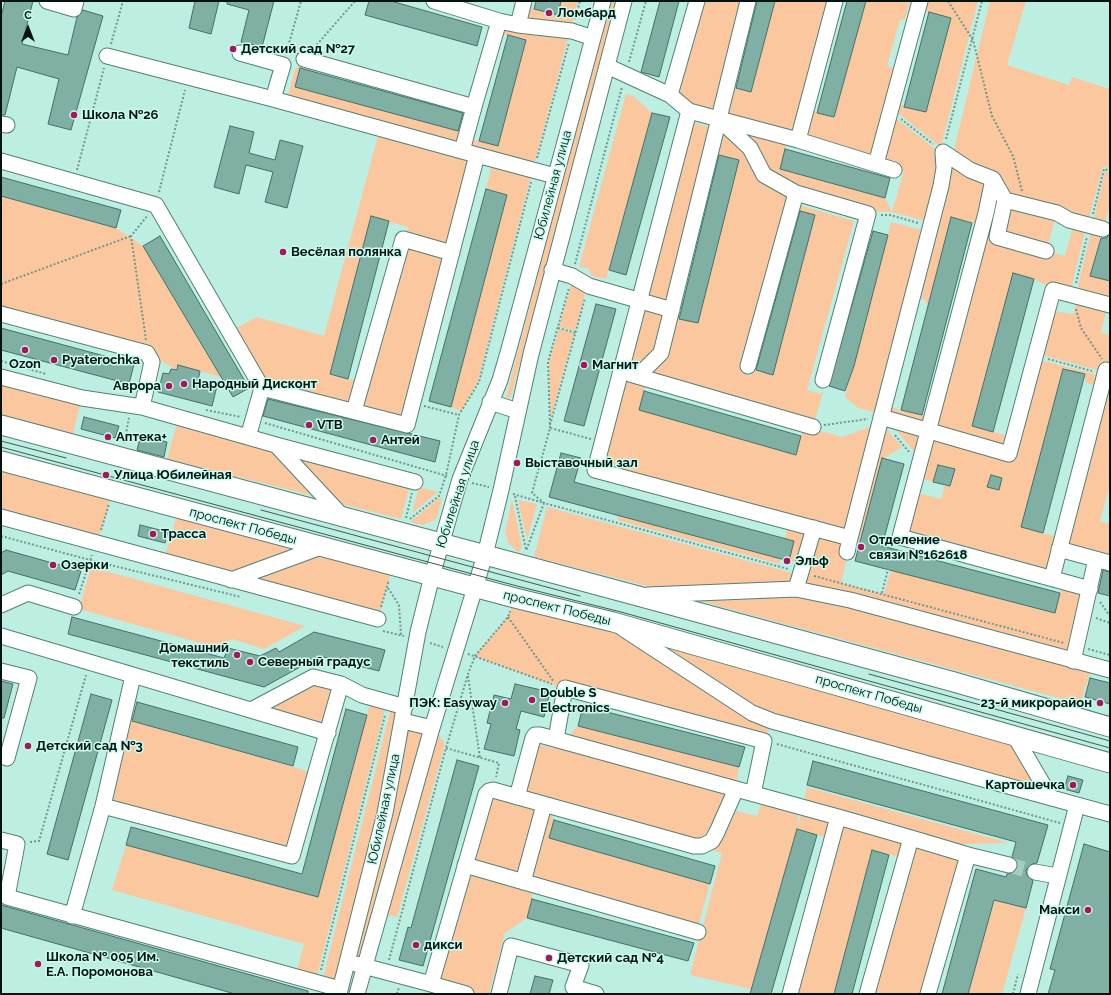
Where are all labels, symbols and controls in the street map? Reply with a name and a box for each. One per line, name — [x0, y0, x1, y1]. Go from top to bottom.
place label: Ломбард — [557, 5, 616, 21]
north arrow — [8, 8, 48, 48]
marker: Ломбард — [544, 8, 554, 18]
text: С — [24, 9, 32, 22]
place label: Детский сад №27 — [241, 41, 355, 57]
marker: Детский сад №27 — [228, 44, 238, 54]
place label: Школа №26 — [82, 107, 158, 123]
marker: Школа №26 — [69, 110, 79, 120]
street label: Юбилейная улица — [531, 129, 575, 241]
place label: Весёлая полянка — [291, 244, 402, 260]
marker: Весёлая полянка — [278, 247, 288, 257]
marker: Ozon — [20, 345, 30, 355]
place label: Pyaterochka — [62, 352, 140, 368]
marker: Pyaterochka — [49, 355, 59, 365]
place label: Ozon — [9, 356, 41, 372]
place label: Магнит — [592, 357, 638, 373]
marker: Магнит — [579, 360, 589, 370]
place label: Народный Дисконт — [192, 376, 317, 392]
place label: Аврора — [113, 378, 161, 394]
marker: Народный Дисконт — [179, 379, 189, 389]
marker: Аврора — [164, 381, 174, 391]
place label: VTB — [317, 417, 343, 433]
marker: VTB — [304, 420, 314, 430]
place label: Аптека+ — [116, 429, 167, 445]
marker: Аптека+ — [103, 432, 113, 442]
place label: Антей — [381, 432, 420, 448]
marker: Антей — [368, 435, 378, 445]
street label: Юбилейная улица — [433, 438, 483, 550]
place label: Выставочный зал — [525, 455, 638, 471]
marker: Выставочный зал — [512, 458, 522, 468]
place label: Улица Юбилейная — [114, 467, 232, 483]
marker: Улица Юбилейная — [101, 470, 111, 480]
street label: проспект Победы — [188, 504, 298, 548]
place label: Трасса — [161, 526, 206, 542]
marker: Трасса — [148, 529, 158, 539]
place label: Отделение связи №162618 — [869, 532, 967, 563]
marker: Отделение связи №162618 — [856, 542, 866, 552]
place label: Эльф — [795, 553, 829, 569]
marker: Эльф — [782, 556, 792, 566]
place label: Озерки — [61, 557, 109, 573]
marker: Озерки — [48, 560, 58, 570]
street label: проспект Победы — [502, 587, 612, 629]
place label: Домашний текстиль — [159, 640, 229, 671]
marker: Домашний текстиль — [232, 650, 242, 660]
place label: Северный градус — [258, 654, 371, 670]
marker: Северный градус — [245, 657, 255, 667]
street label: проспект Победы — [814, 671, 924, 717]
place label: Double S Electronics — [540, 685, 610, 716]
place label: ПЭК: Easyway — [409, 695, 497, 711]
marker: Double S Electronics — [527, 695, 537, 705]
place label: 23-й микрорайон — [981, 695, 1092, 711]
marker: ПЭК: Easyway — [500, 698, 510, 708]
marker: 23-й микрорайон — [1095, 698, 1105, 708]
place label: Детский сад №3 — [36, 738, 143, 754]
marker: Детский сад №3 — [23, 741, 33, 751]
street label: Юбилейная улица — [365, 752, 403, 866]
place label: Картошечка — [985, 777, 1065, 793]
marker: Картошечка — [1068, 780, 1078, 790]
place label: Макси — [1039, 902, 1080, 918]
marker: Макси — [1083, 905, 1093, 915]
place label: дикси — [424, 937, 463, 953]
marker: дикси — [411, 940, 421, 950]
place label: Школа № 005 Им. Е.А. Поромонова — [46, 949, 159, 980]
place label: Детский сад №4 — [557, 950, 664, 966]
marker: Детский сад №4 — [544, 953, 554, 963]
marker: Школа № 005 Им. Е.А. Поромонова — [33, 959, 43, 969]

